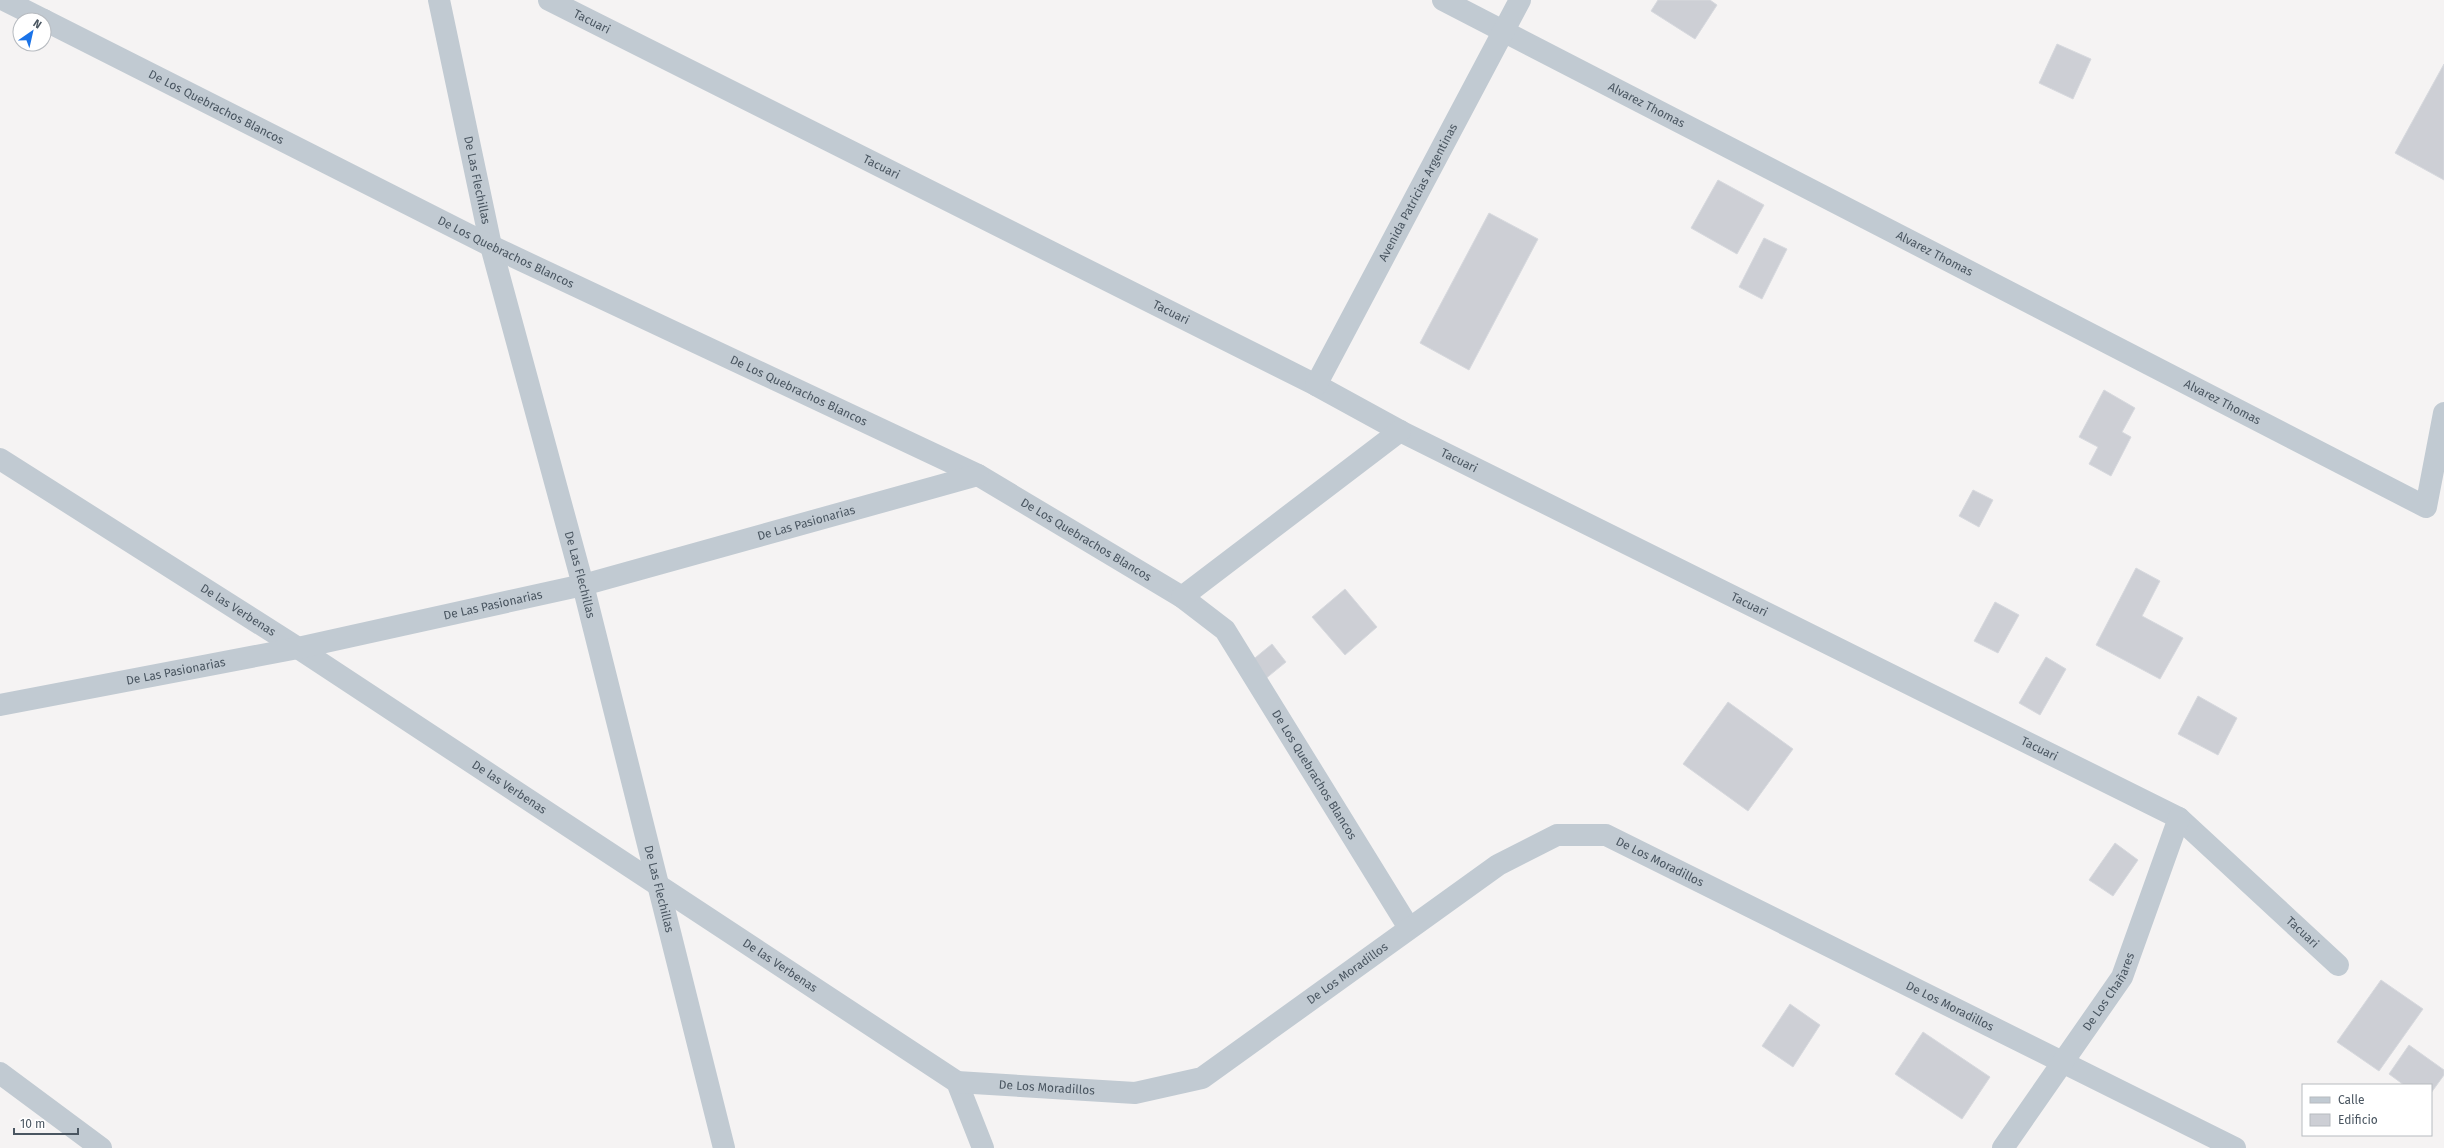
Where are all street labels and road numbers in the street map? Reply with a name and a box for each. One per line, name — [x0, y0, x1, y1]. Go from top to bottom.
street label: Tacuari — [571, 6, 613, 37]
street label: De Los Quebrachos Blancos — [146, 67, 287, 147]
street label: Alvarez Thomas — [1606, 79, 1688, 131]
street label: Avenida Patricias Argentinas — [1376, 121, 1460, 264]
street label: De Las Flechillas — [461, 135, 493, 226]
street label: Tacuari — [861, 152, 902, 182]
street label: De Los Quebrachos Blancos — [435, 213, 577, 291]
street label: Alvarez Thomas — [1894, 228, 1976, 279]
street label: Tacuari — [1150, 297, 1192, 327]
street label: De Los Quebrachos Blancos — [728, 353, 870, 429]
street label: Alvarez Thomas — [2182, 376, 2263, 428]
street label: Tacuari — [1438, 445, 1480, 475]
street label: De Los Quebrachos Blancos — [1018, 495, 1154, 584]
street label: De Las Pasionarias — [756, 502, 857, 543]
street label: De Las Flechillas — [562, 530, 598, 620]
street label: De las Verbenas — [198, 581, 279, 639]
street label: De Las Pasionarias — [442, 587, 544, 623]
street label: Tacuari — [1729, 590, 1770, 620]
street label: De Las Pasionarias — [125, 655, 227, 688]
street label: De Los Quebrachos Blancos — [1269, 707, 1360, 842]
street label: Tacuari — [2019, 734, 2060, 764]
street label: De las Verbenas — [469, 758, 550, 817]
street label: De Los Moradillos — [1614, 834, 1706, 890]
street label: De Las Flechillas — [641, 844, 677, 934]
street label: Tacuari — [2283, 914, 2322, 951]
street label: De las Verbenas — [740, 936, 820, 995]
street label: De Los Moradillos — [1304, 939, 1391, 1007]
street label: De Los Chañares — [2080, 950, 2137, 1033]
street label: De Los Moradillos — [1904, 978, 1996, 1034]
street label: De Los Moradillos — [998, 1078, 1096, 1098]

